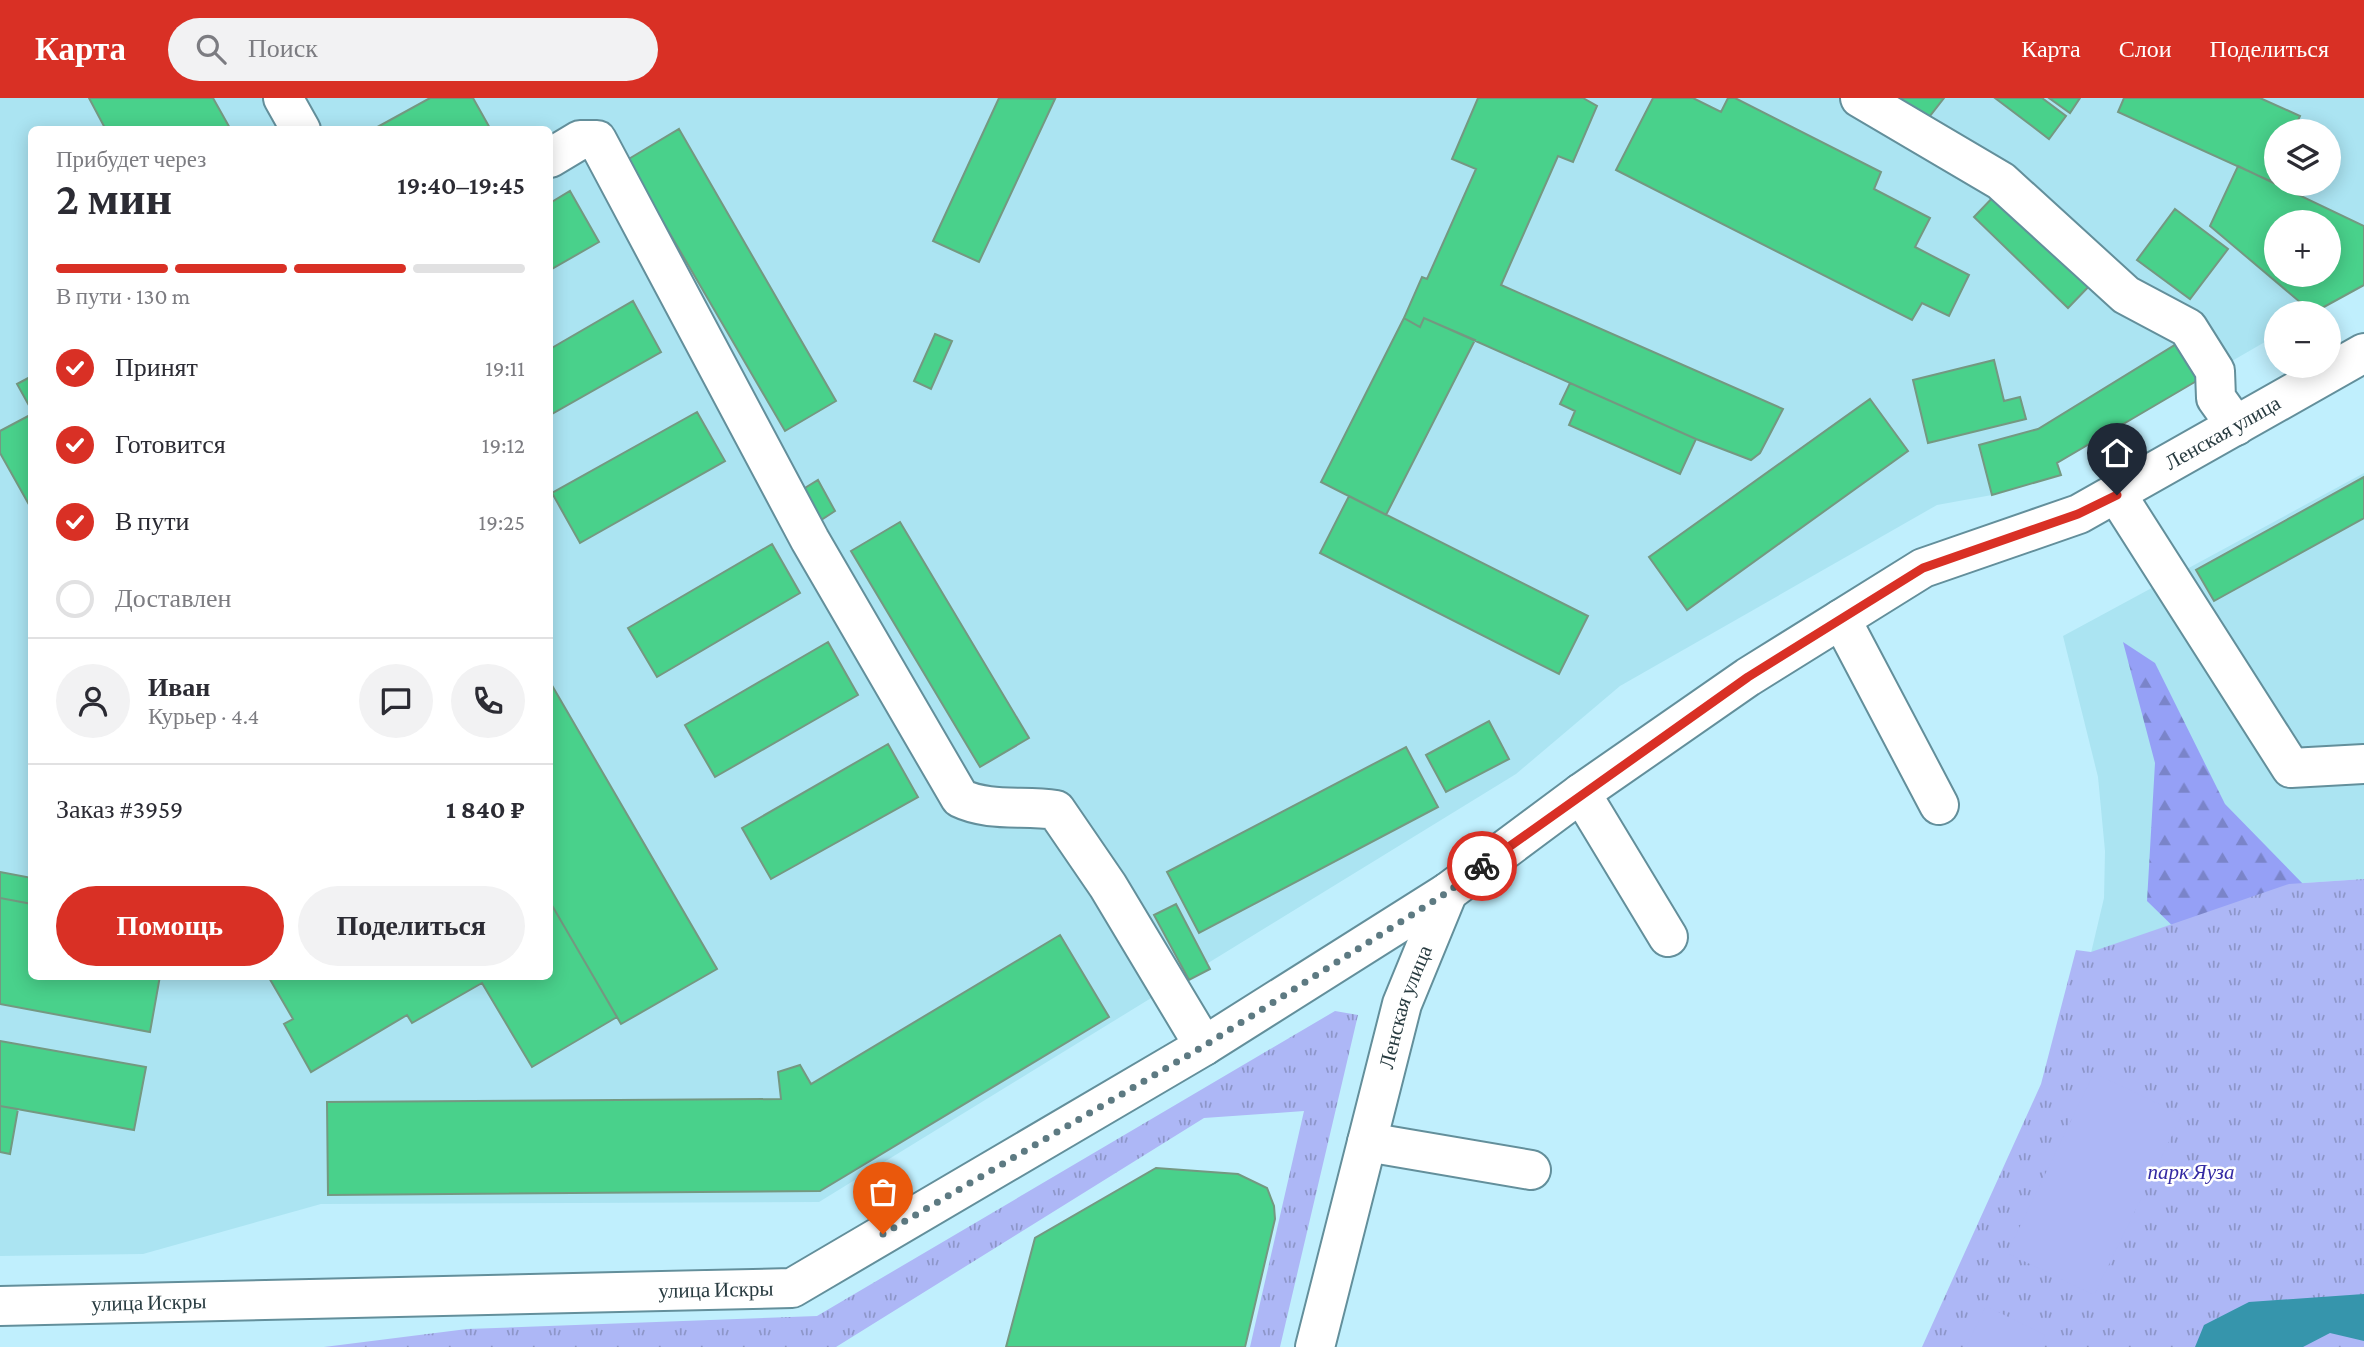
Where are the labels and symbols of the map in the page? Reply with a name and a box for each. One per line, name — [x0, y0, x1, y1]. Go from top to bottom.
street label: Ленская улица — [2161, 390, 2285, 475]
pin — [2087, 423, 2147, 495]
courier — [1447, 831, 1517, 901]
street label: Ленская улица — [1374, 941, 1437, 1071]
park label: парк Яуза — [2148, 1160, 2234, 1184]
pin — [853, 1162, 913, 1234]
street label: улица Искры — [658, 1276, 774, 1303]
street label: улица Искры — [91, 1289, 207, 1316]

